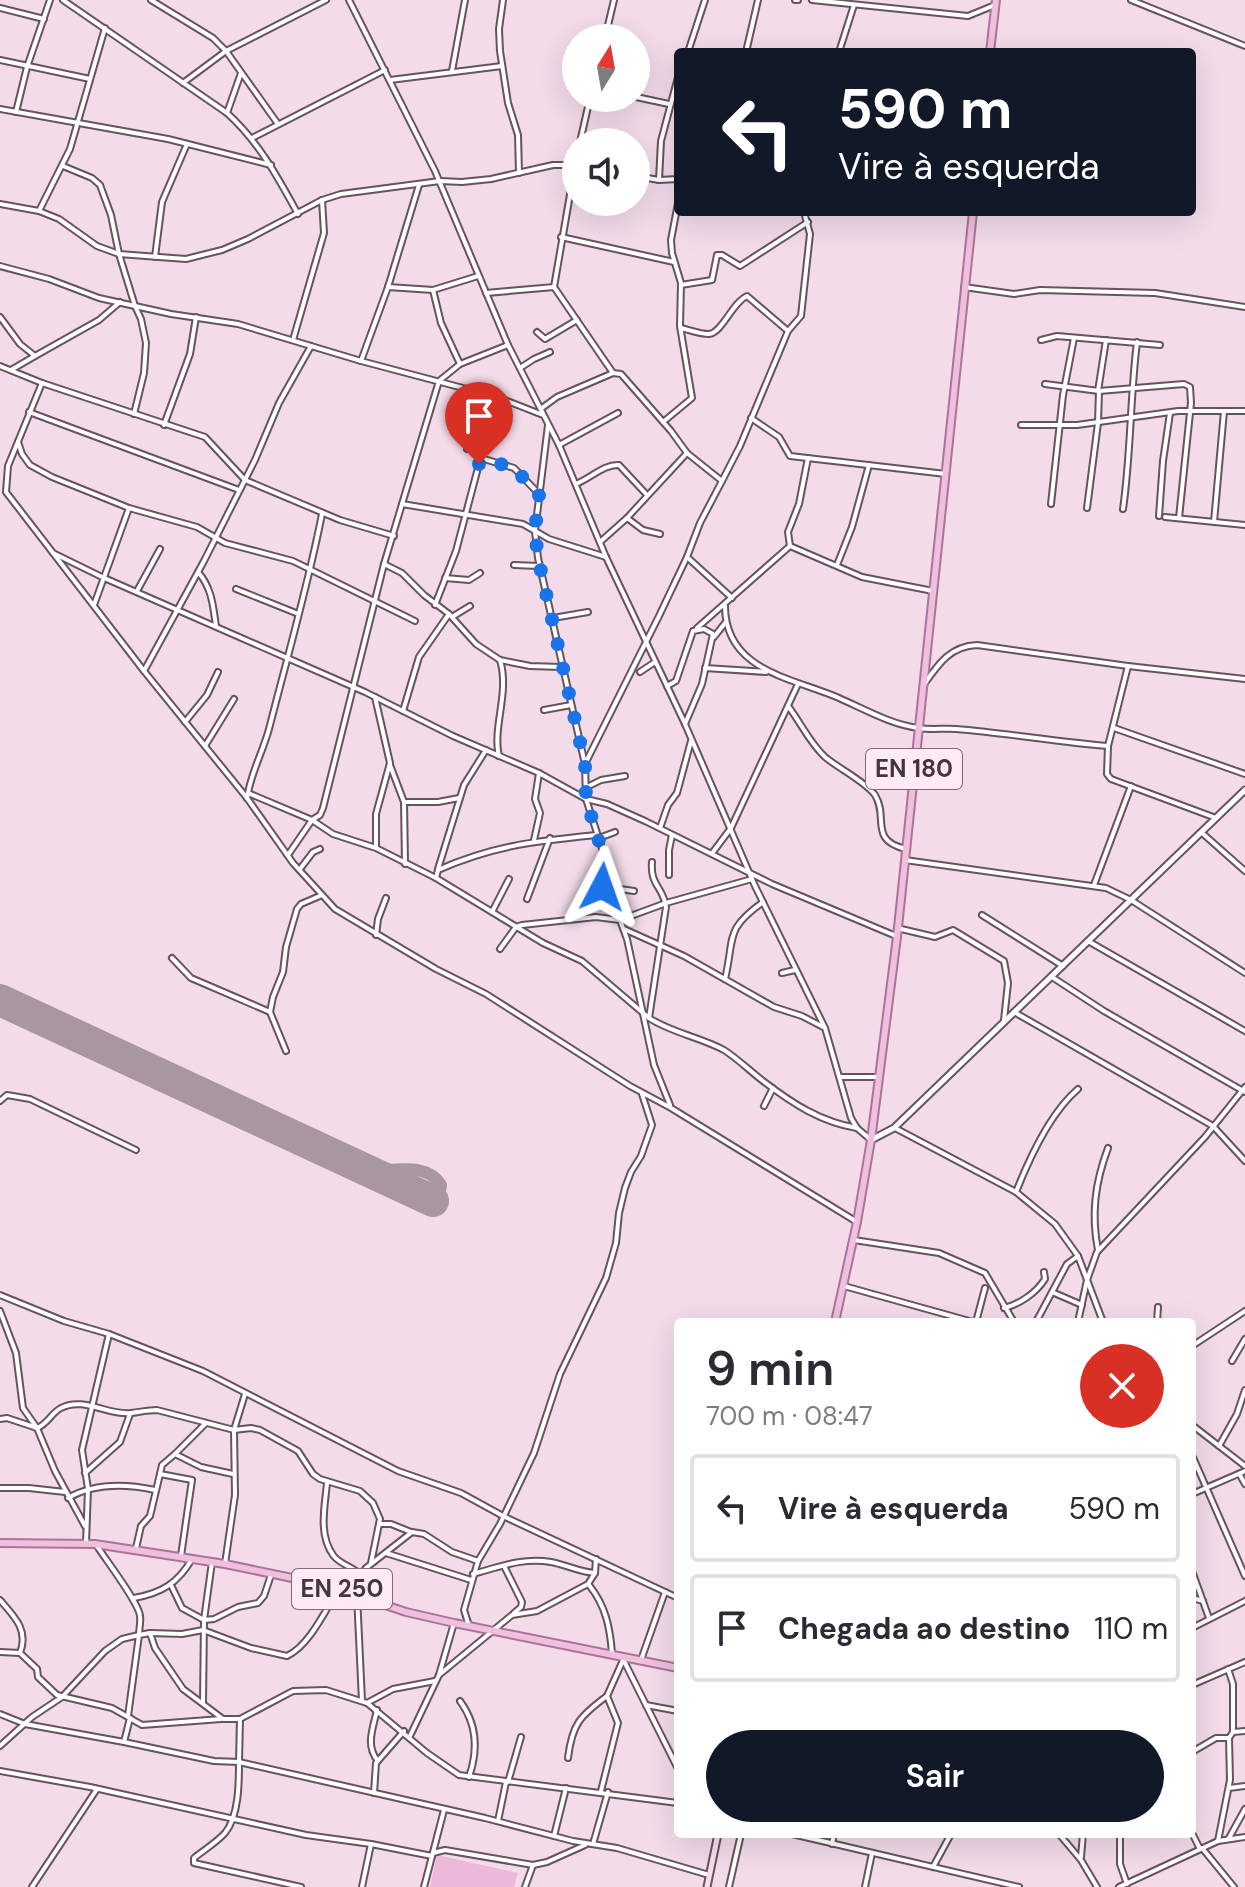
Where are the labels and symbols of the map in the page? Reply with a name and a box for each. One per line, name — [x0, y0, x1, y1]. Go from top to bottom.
north arrow — [562, 24, 650, 112]
pin — [445, 382, 513, 464]
road number: EN 180 — [866, 749, 962, 789]
position arrow — [560, 845, 644, 929]
road number: EN 250 — [292, 1569, 392, 1609]

